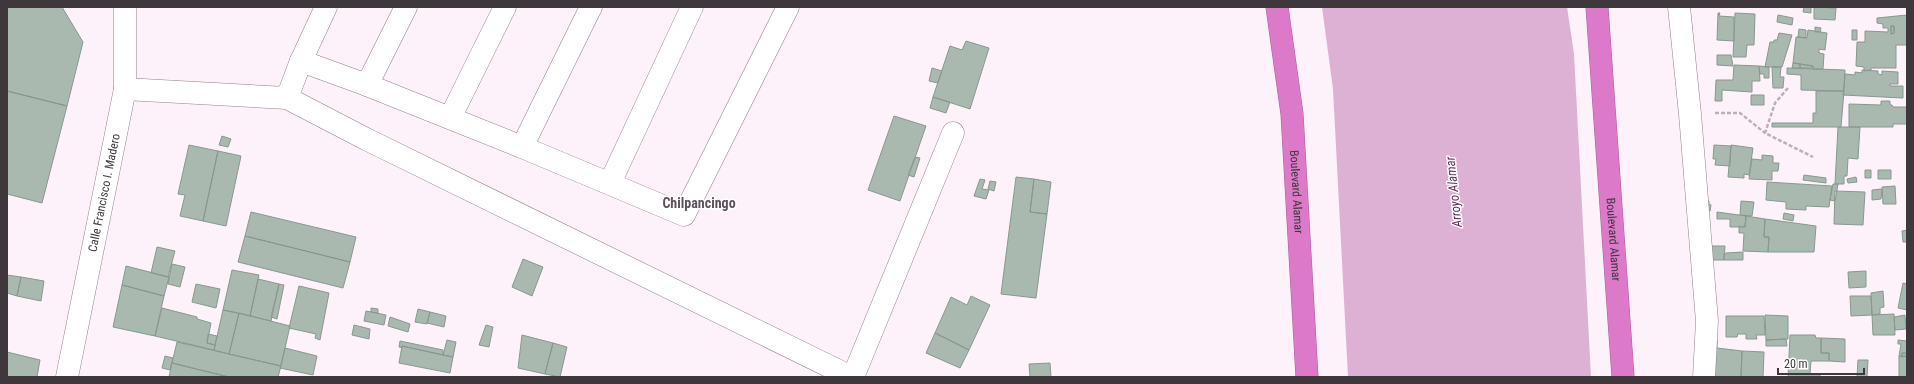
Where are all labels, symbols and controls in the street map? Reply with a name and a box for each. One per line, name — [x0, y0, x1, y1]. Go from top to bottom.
street label: Calle Francisco I. Madero — [85, 132, 123, 253]
street label: Boulevard Alamar — [1287, 150, 1306, 234]
water label: Arroyo Alamar — [1442, 155, 1465, 229]
district label: Chilpancingo — [662, 195, 736, 211]
street label: Boulevard Alamar — [1603, 197, 1623, 282]
scale bar — [1778, 350, 1864, 376]
text: 20 m — [1784, 357, 1808, 371]

